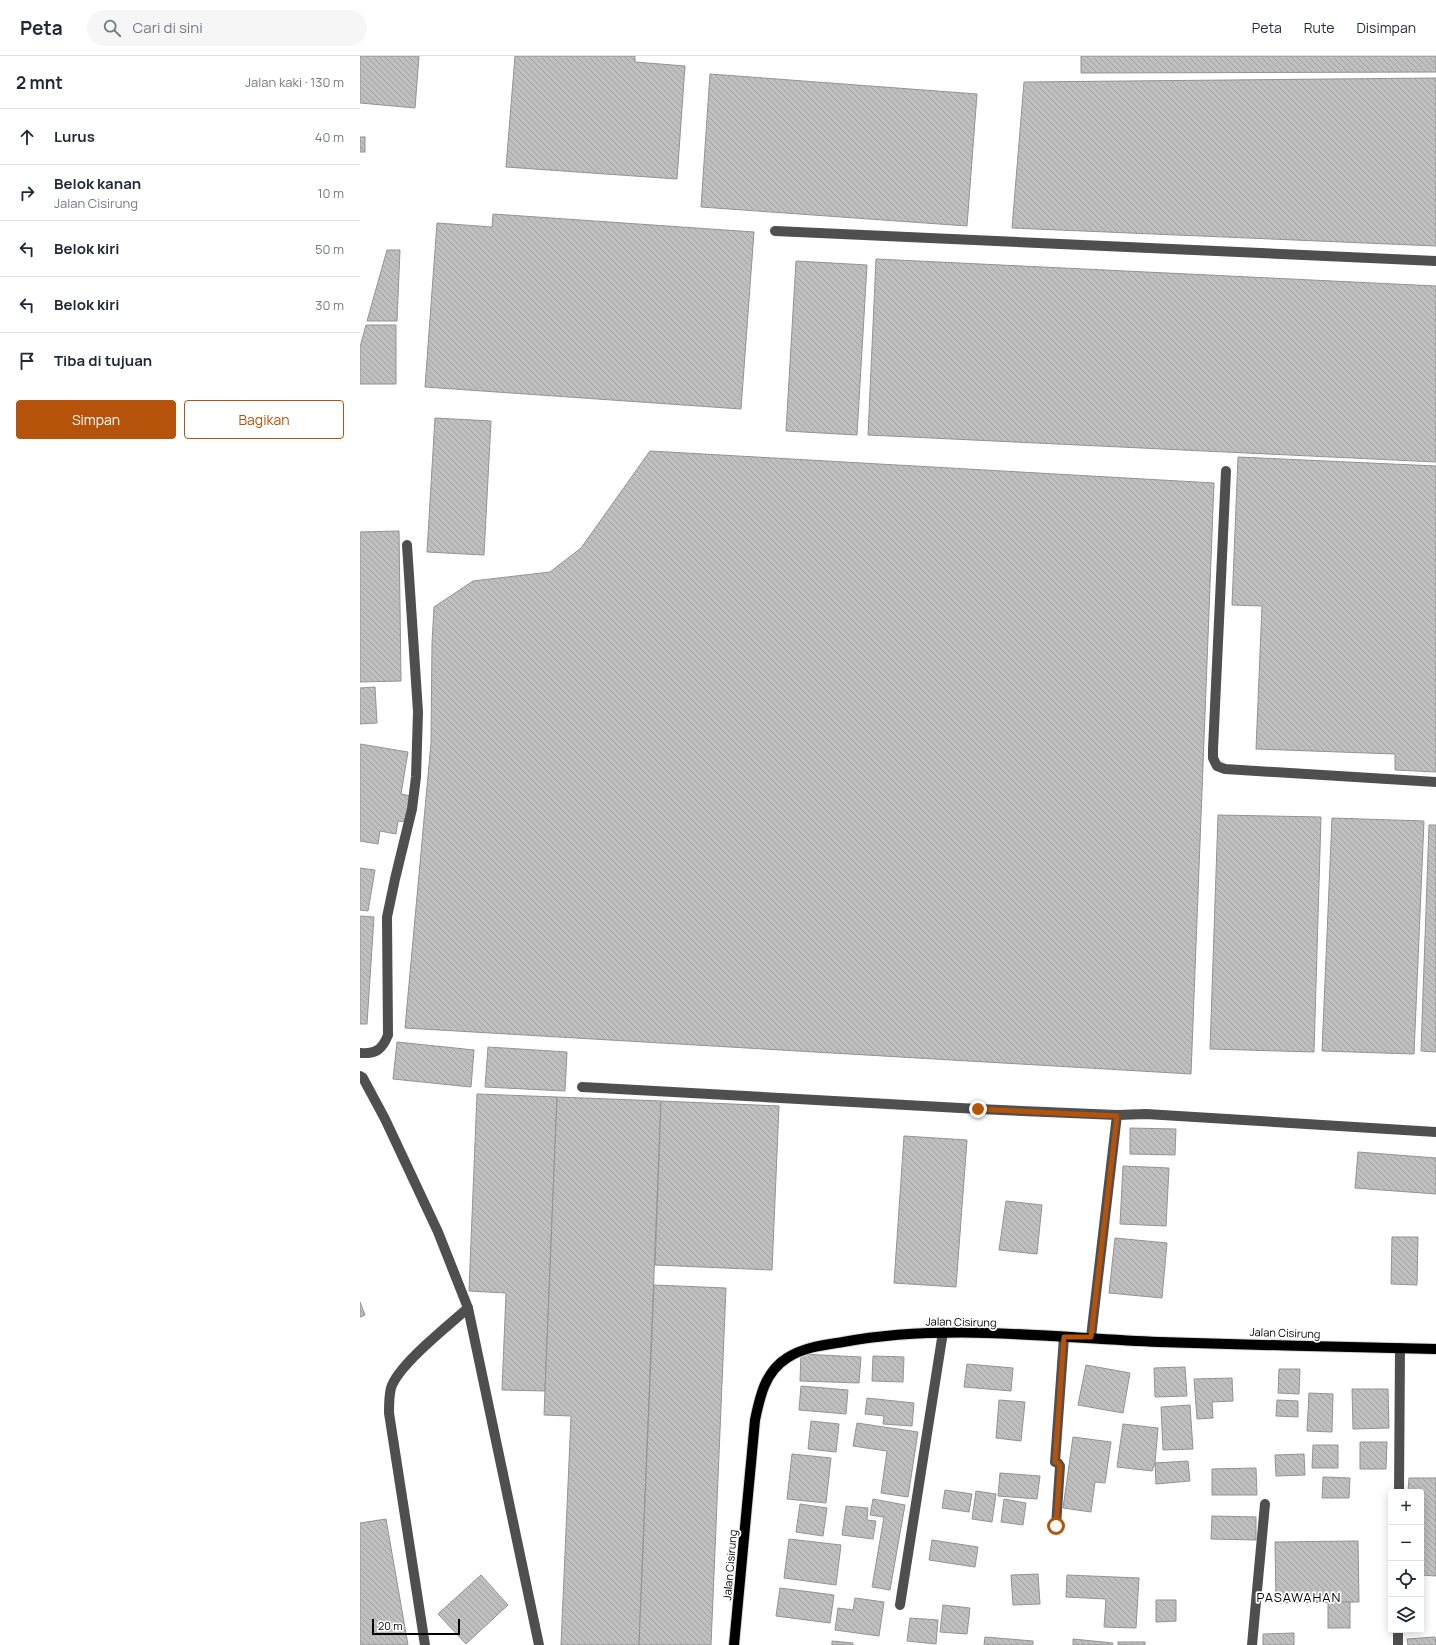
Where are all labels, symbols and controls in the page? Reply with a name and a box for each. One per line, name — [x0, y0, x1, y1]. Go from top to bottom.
search box — [87, 10, 367, 46]
text: Peta — [20, 15, 63, 41]
icon: search — [101, 17, 123, 39]
text: Cari di sini — [133, 17, 203, 38]
text: Peta — [1252, 18, 1282, 37]
text: Rute — [1304, 18, 1334, 37]
text: Disimpan — [1356, 18, 1416, 37]
text: 2 mnt — [16, 71, 63, 94]
text: Jalan kaki · 130 m — [245, 73, 344, 91]
icon: ahead — [16, 126, 38, 148]
text: Lurus — [54, 126, 95, 147]
text: 40 m — [315, 128, 344, 146]
text: Belok kanan — [54, 173, 141, 194]
icon: right — [16, 182, 38, 204]
text: 10 m — [317, 184, 344, 202]
text: Jalan Cisirung — [54, 194, 138, 212]
icon: left — [16, 238, 38, 260]
text: Belok kiri — [54, 238, 120, 259]
text: 50 m — [315, 240, 344, 258]
icon: left — [16, 294, 38, 316]
text: Belok kiri — [54, 294, 120, 315]
text: 30 m — [315, 296, 344, 314]
icon: arrive — [16, 350, 38, 372]
text: Tiba di tujuan — [54, 350, 152, 371]
button: Simpan — [16, 400, 176, 439]
button: Bagikan — [184, 400, 344, 439]
route end — [969, 1100, 987, 1118]
street label: Jalan Cisirung — [925, 1313, 997, 1330]
street label: Jalan Cisirung — [1249, 1324, 1321, 1341]
map controls — [1388, 1489, 1424, 1633]
button: + — [1388, 1489, 1424, 1525]
route start — [1047, 1517, 1065, 1535]
button: − — [1388, 1525, 1424, 1561]
street label: Jalan Cisirung — [719, 1529, 740, 1601]
button: locate — [1388, 1561, 1424, 1597]
district label: PASAWAHAN — [1256, 1588, 1342, 1606]
button: layers — [1388, 1597, 1424, 1633]
scale bar — [372, 1617, 460, 1636]
text: 20 m — [378, 1618, 403, 1633]

